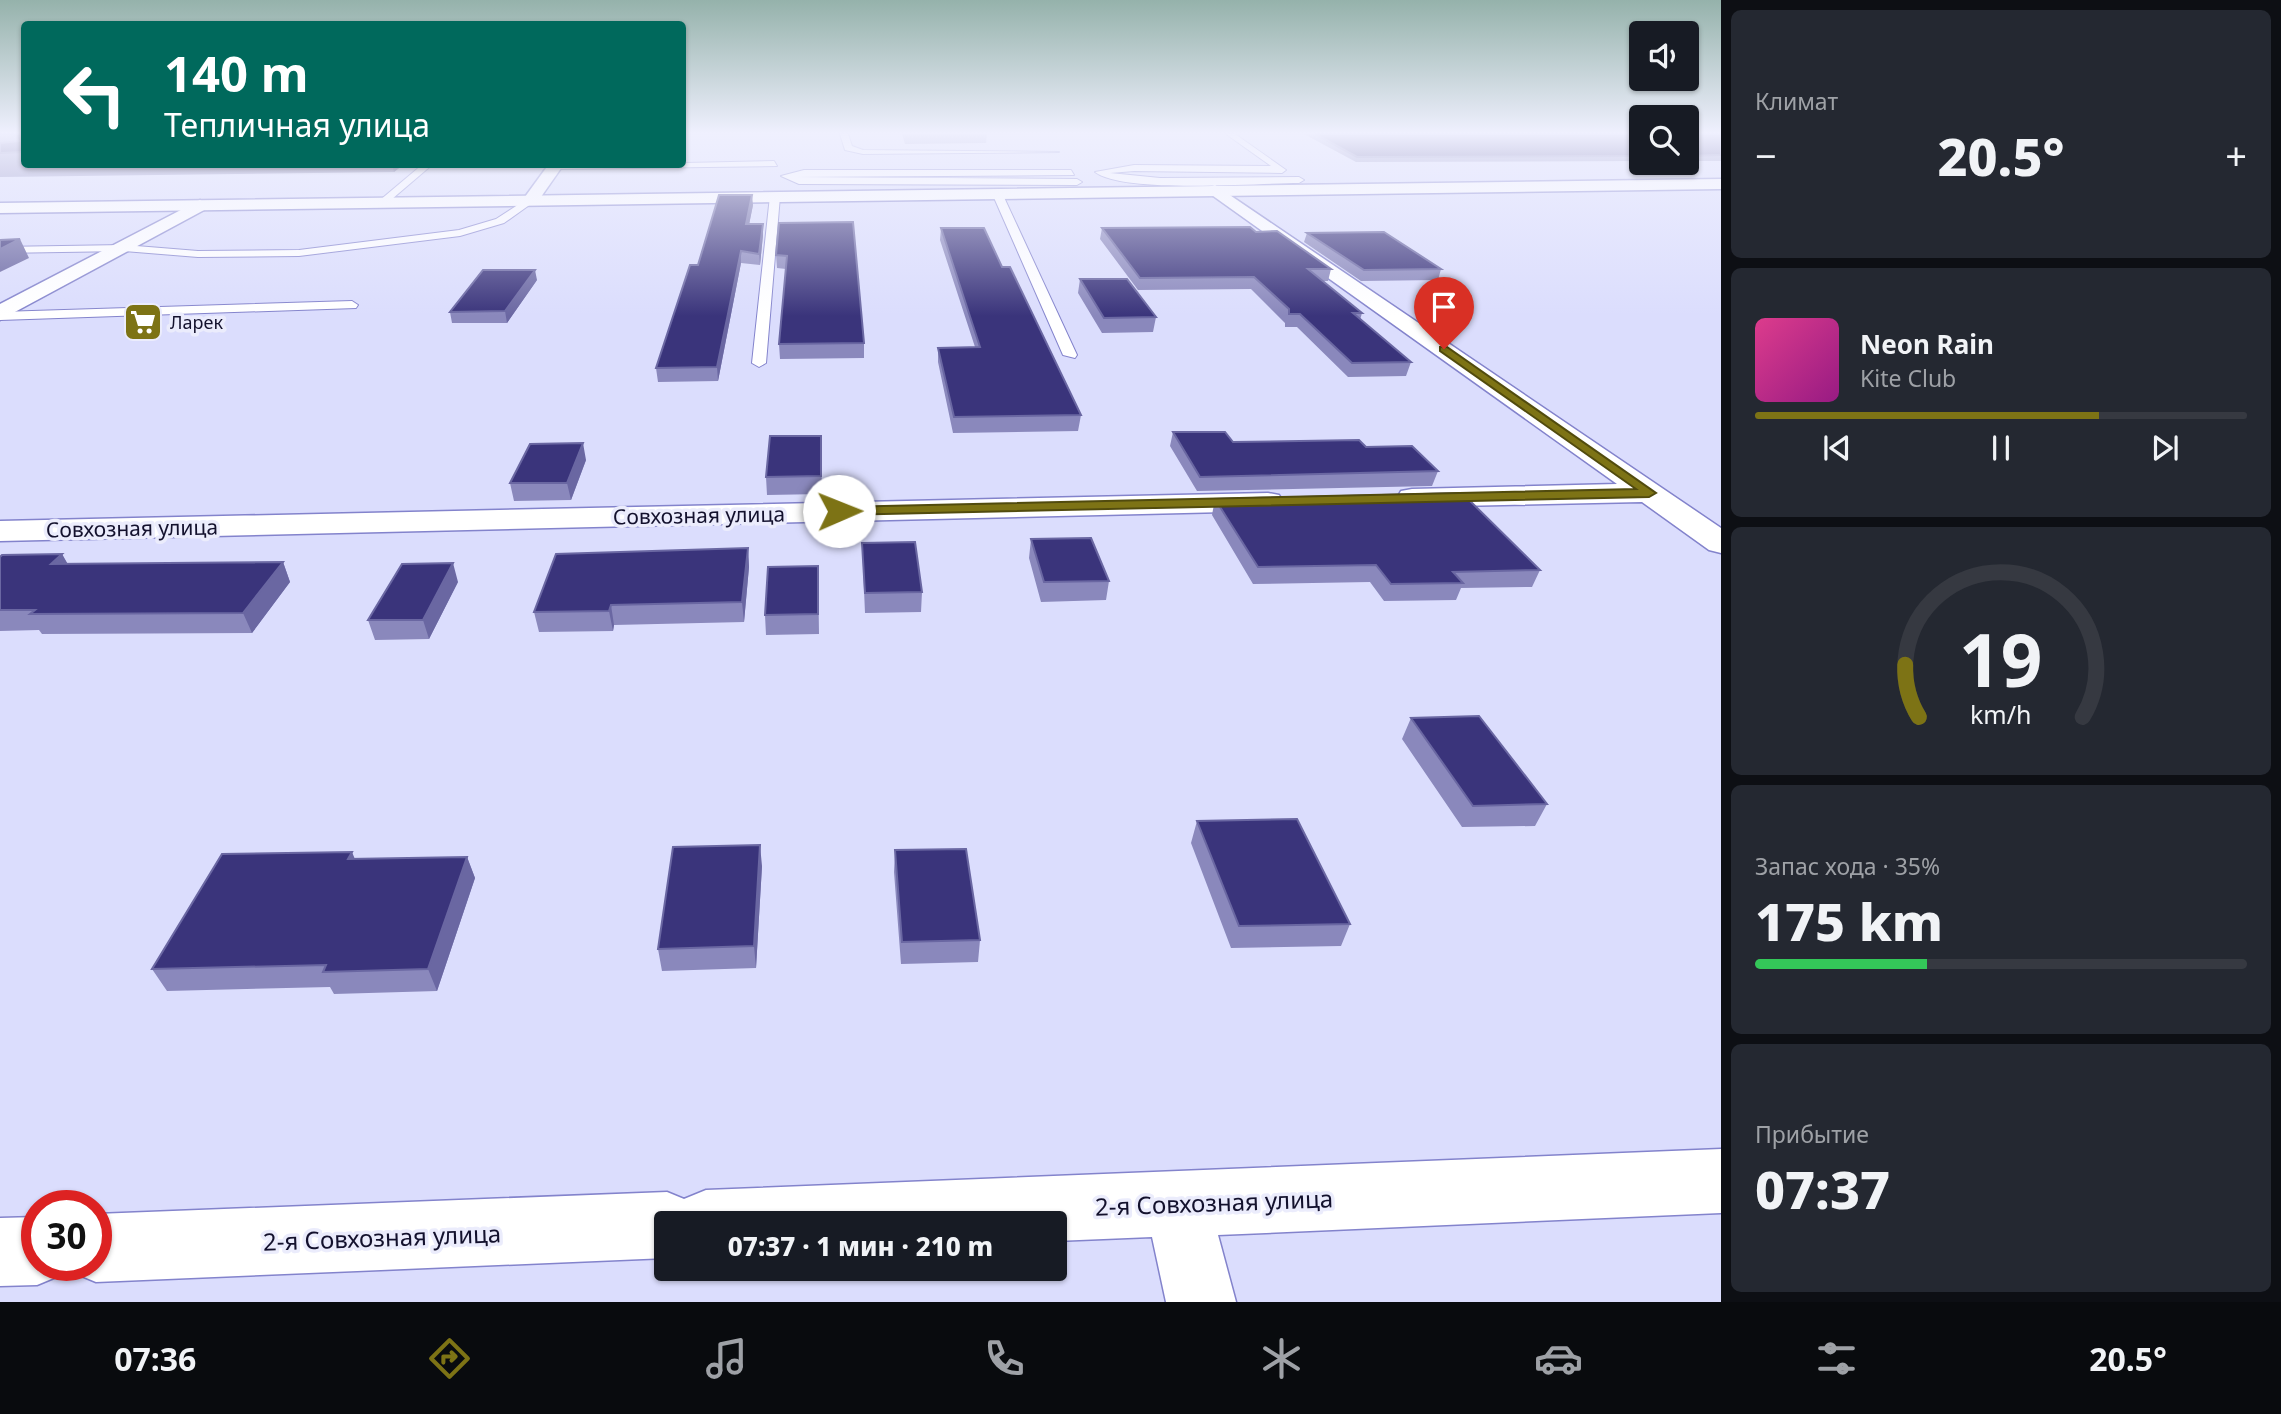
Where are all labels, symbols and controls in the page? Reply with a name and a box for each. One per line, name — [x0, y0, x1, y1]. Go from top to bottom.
map controls — [1629, 21, 1699, 175]
button: sound — [1629, 21, 1699, 91]
text: 140 m — [164, 40, 309, 106]
icon: left — [49, 49, 140, 140]
text: Климат — [1755, 85, 1838, 117]
text: Тепличная улица — [164, 103, 430, 146]
button: search — [1629, 105, 1699, 175]
text: 20.5° — [1938, 120, 2064, 191]
text: − — [1755, 129, 1777, 181]
text: + — [2225, 129, 2247, 181]
pin — [1414, 277, 1474, 349]
icon: arrive — [1425, 288, 1463, 326]
supermarket icon: Ларек — [122, 301, 164, 343]
place label: Ларек — [170, 310, 223, 334]
text: Neon Rain — [1860, 326, 1994, 362]
text: Kite Club — [1860, 362, 1956, 394]
icon: previous — [1818, 429, 1856, 467]
icon: pause — [1982, 429, 2020, 467]
icon: next — [2146, 429, 2184, 467]
position arrow — [802, 474, 876, 548]
street label: Совхозная улица — [613, 500, 785, 530]
street label: Совхозная улица — [46, 513, 218, 543]
text: 19 — [1959, 609, 2043, 708]
text: km/h — [1970, 697, 2032, 731]
text: Запас хода · 35% — [1755, 850, 1940, 882]
text: 175 km — [1755, 885, 1943, 956]
text: Прибытие — [1755, 1118, 1869, 1150]
text: 07:37 — [1755, 1153, 1890, 1224]
street label: 2-я Совхозная улица — [1094, 1181, 1334, 1223]
speed limit sign: 30 — [21, 1190, 112, 1281]
street label: 2-я Совхозная улица — [262, 1216, 502, 1258]
text: 07:37 · 1 мин · 210 m — [728, 1228, 993, 1264]
icon: directions — [425, 1334, 474, 1383]
icon: music — [702, 1334, 751, 1383]
icon: phone — [980, 1334, 1029, 1383]
icon: climate — [1257, 1334, 1306, 1383]
icon: car — [1534, 1334, 1583, 1383]
icon: filters — [1812, 1334, 1861, 1383]
text: 07:36 — [114, 1337, 196, 1380]
text: 20.5° — [2089, 1337, 2167, 1380]

